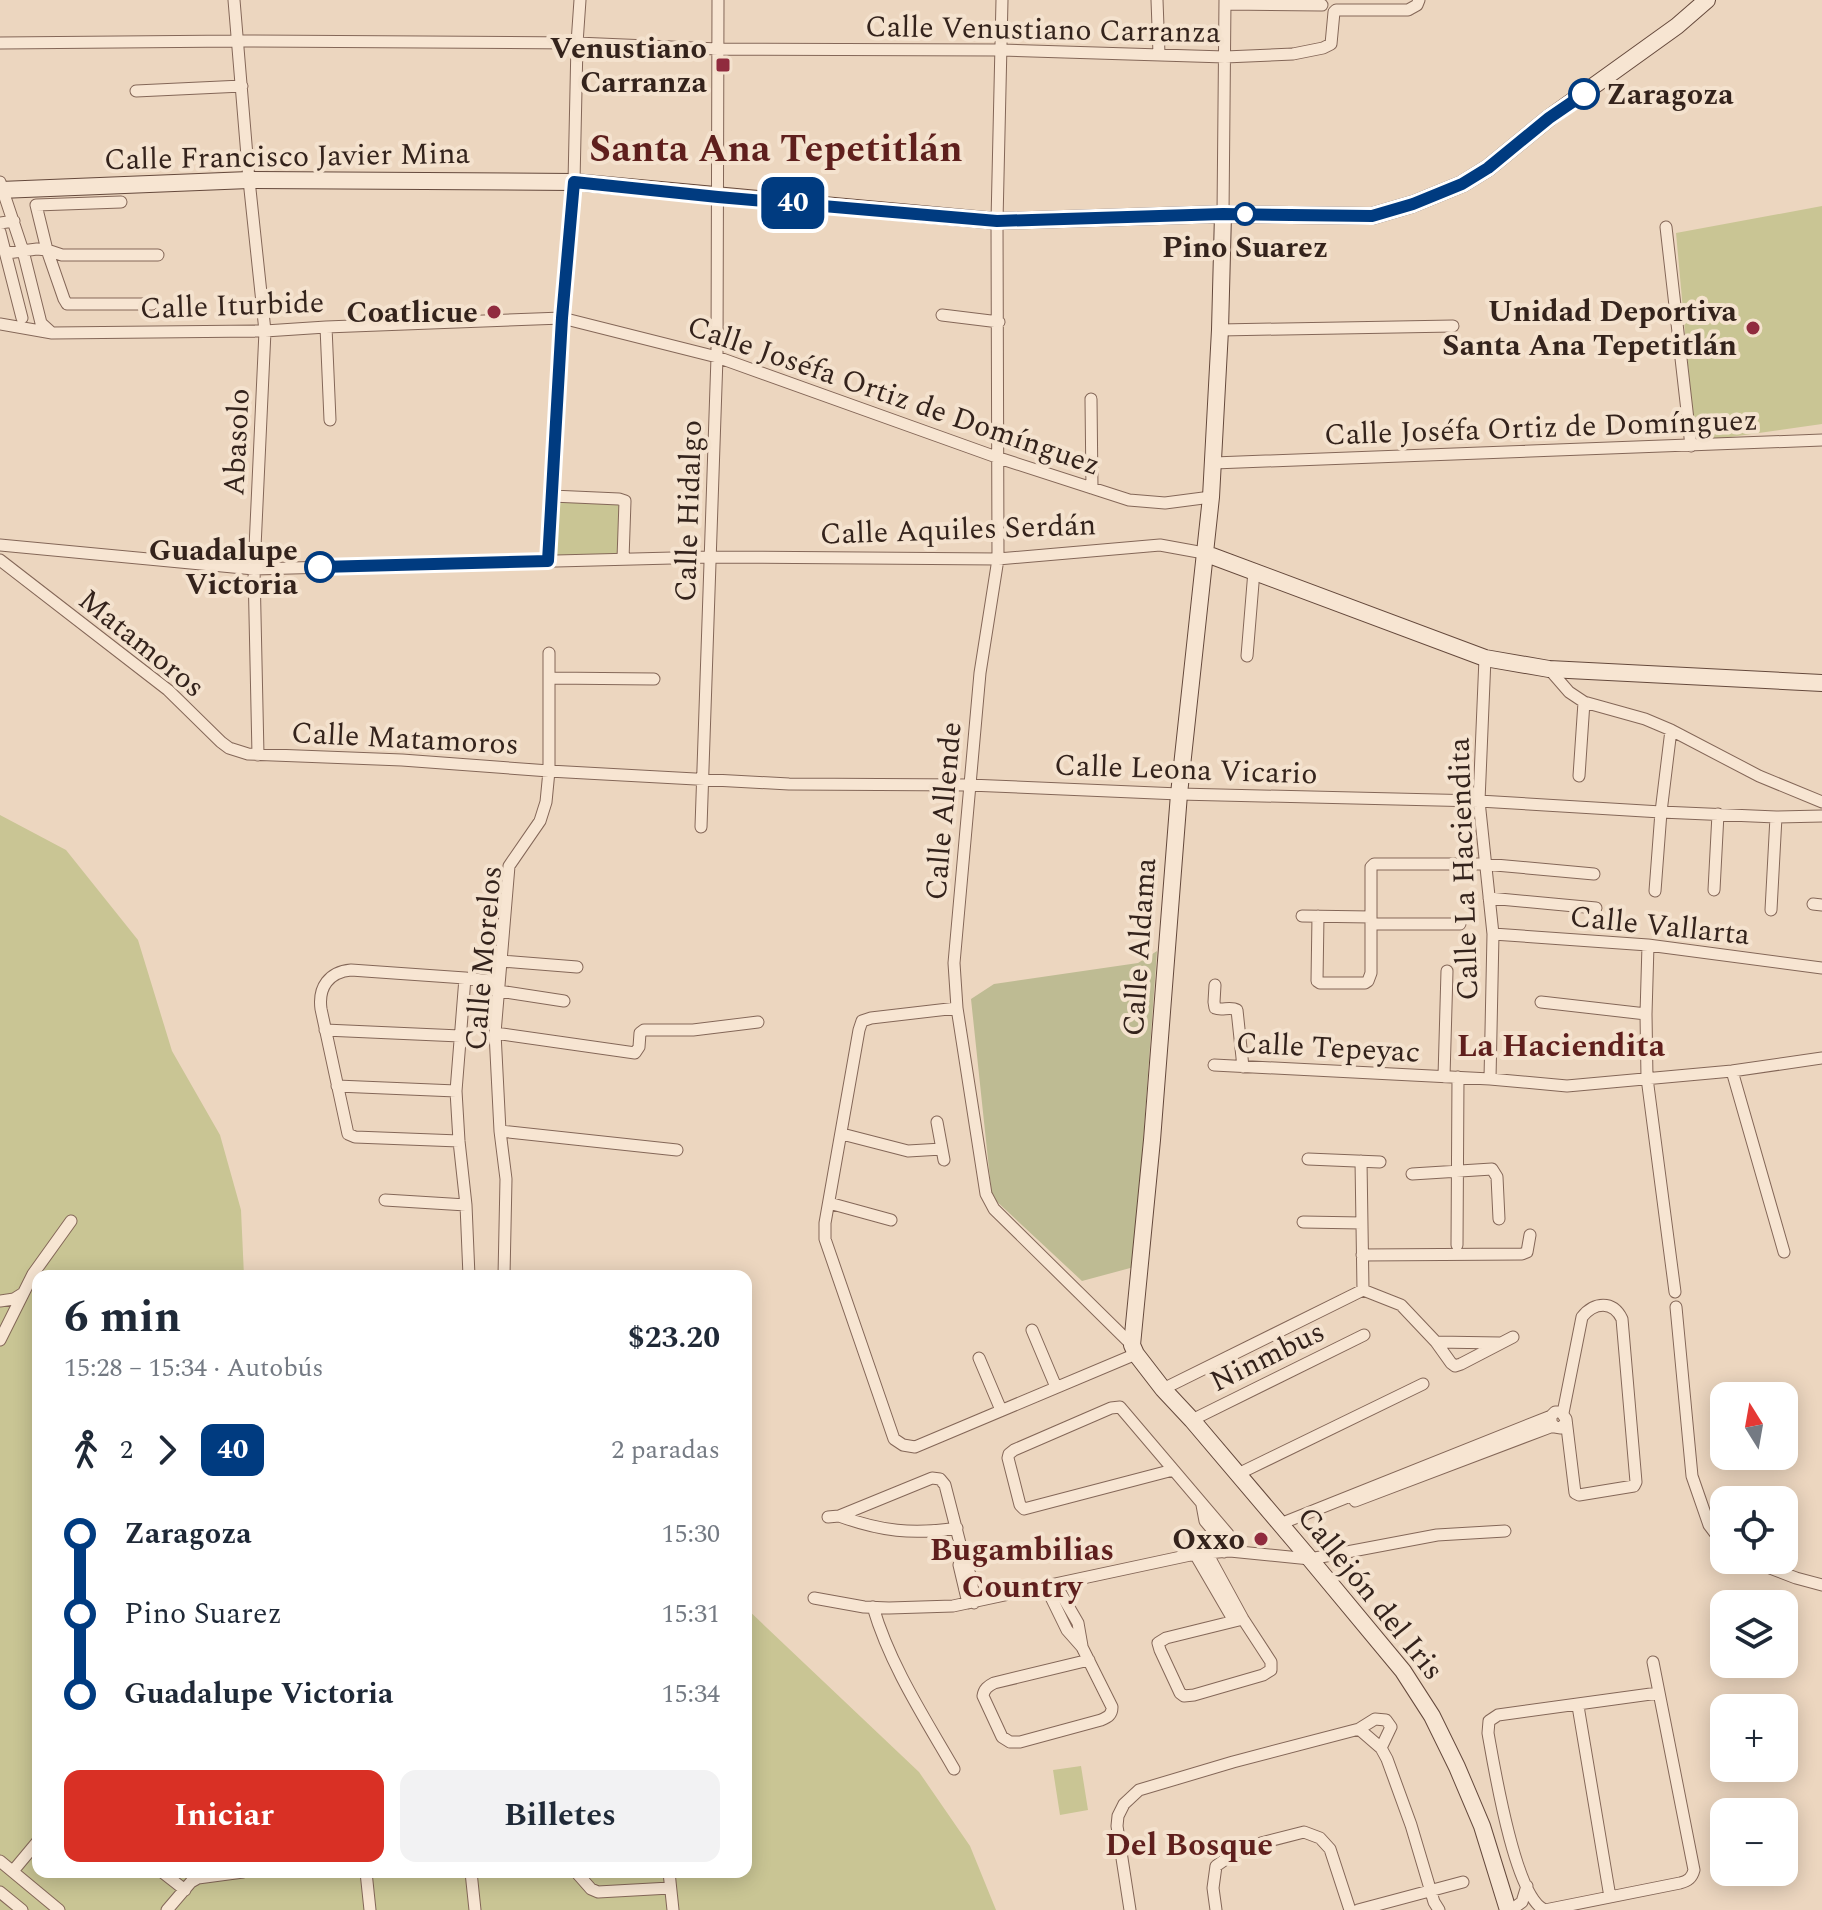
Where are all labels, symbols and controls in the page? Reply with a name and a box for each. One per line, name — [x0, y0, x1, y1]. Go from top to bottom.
street label: Calle Venustiano Carranza — [865, 4, 1222, 56]
place label: Venustiano Carranza — [550, 26, 708, 106]
marker: Venustiano Carranza — [714, 56, 732, 74]
place label: Zaragoza — [1606, 72, 1734, 118]
marker: Zaragoza — [1569, 79, 1599, 109]
district label: Santa Ana Tepetitlán — [589, 121, 963, 179]
street label: Calle Francisco Javier Mina — [104, 131, 471, 183]
line badge: 40 — [757, 177, 829, 229]
text: 40 — [777, 181, 809, 224]
marker: Pino Suarez — [1234, 203, 1256, 225]
place label: Pino Suarez — [1162, 225, 1328, 271]
street label: Calle Iturbide — [139, 280, 325, 332]
place label: Unidad Deportiva Santa Ana Tepetitlán — [1442, 289, 1738, 369]
place label: Coatlicue — [346, 290, 478, 336]
marker: Coatlicue — [485, 303, 503, 321]
street label: Calle Joséfa Ortiz de Domínguez — [681, 304, 1106, 488]
marker: Unidad Deportiva Santa Ana Tepetitlán — [1744, 319, 1762, 337]
street label: Abasolo — [211, 387, 263, 497]
street label: Calle Joséfa Ortiz de Domínguez — [1323, 397, 1759, 459]
street label: Calle Hidalgo — [663, 419, 715, 603]
street label: Calle Aquiles Serdán — [819, 502, 1097, 558]
place label: Guadalupe Victoria — [149, 528, 299, 608]
marker: Guadalupe Victoria — [305, 552, 335, 582]
street label: Matamoros — [68, 578, 215, 709]
street label: Calle Matamoros — [290, 710, 520, 768]
street label: Calle Allende — [913, 720, 975, 902]
street label: Calle La Haciendita — [1436, 736, 1492, 1001]
street label: Calle Leona Vicario — [1054, 742, 1318, 798]
street label: Calle Aldama — [1111, 856, 1169, 1038]
street label: Calle Morelos — [453, 864, 515, 1052]
street label: Calle Vallarta — [1568, 894, 1752, 958]
street label: Calle Tepeyac — [1235, 1020, 1421, 1076]
district label: La Haciendita — [1457, 1022, 1666, 1071]
text: 6 min — [64, 1284, 181, 1351]
street label: Ninmbus — [1202, 1309, 1333, 1405]
text: $23.20 — [628, 1315, 720, 1361]
text: 15:28 – 15:34 · Autobús — [64, 1348, 324, 1388]
north arrow — [1710, 1382, 1798, 1470]
map controls — [1710, 1382, 1798, 1886]
icon: walk — [64, 1428, 108, 1472]
icon: forward — [145, 1428, 189, 1472]
text: 40 — [217, 1428, 248, 1471]
text: 2 — [120, 1430, 133, 1470]
text: 2 paradas — [611, 1430, 720, 1470]
button: locate — [1710, 1486, 1798, 1574]
street label: Callejón del Iris — [1285, 1497, 1455, 1691]
text: Zaragoza — [124, 1511, 252, 1557]
text: 15:30 — [661, 1514, 720, 1554]
place label: Oxxo — [1172, 1517, 1245, 1563]
district label: Bugambilias Country — [930, 1526, 1114, 1612]
marker: Oxxo — [1252, 1530, 1270, 1548]
button: layers — [1710, 1590, 1798, 1678]
text: Pino Suarez — [124, 1591, 282, 1637]
text: 15:31 — [661, 1594, 720, 1634]
text: Guadalupe Victoria — [124, 1671, 394, 1717]
text: 15:34 — [661, 1674, 720, 1714]
button: + — [1710, 1694, 1798, 1782]
button: Iniciar — [64, 1770, 384, 1862]
button: Billetes — [400, 1770, 720, 1862]
button: − — [1710, 1798, 1798, 1886]
district label: Del Bosque — [1105, 1821, 1273, 1870]

